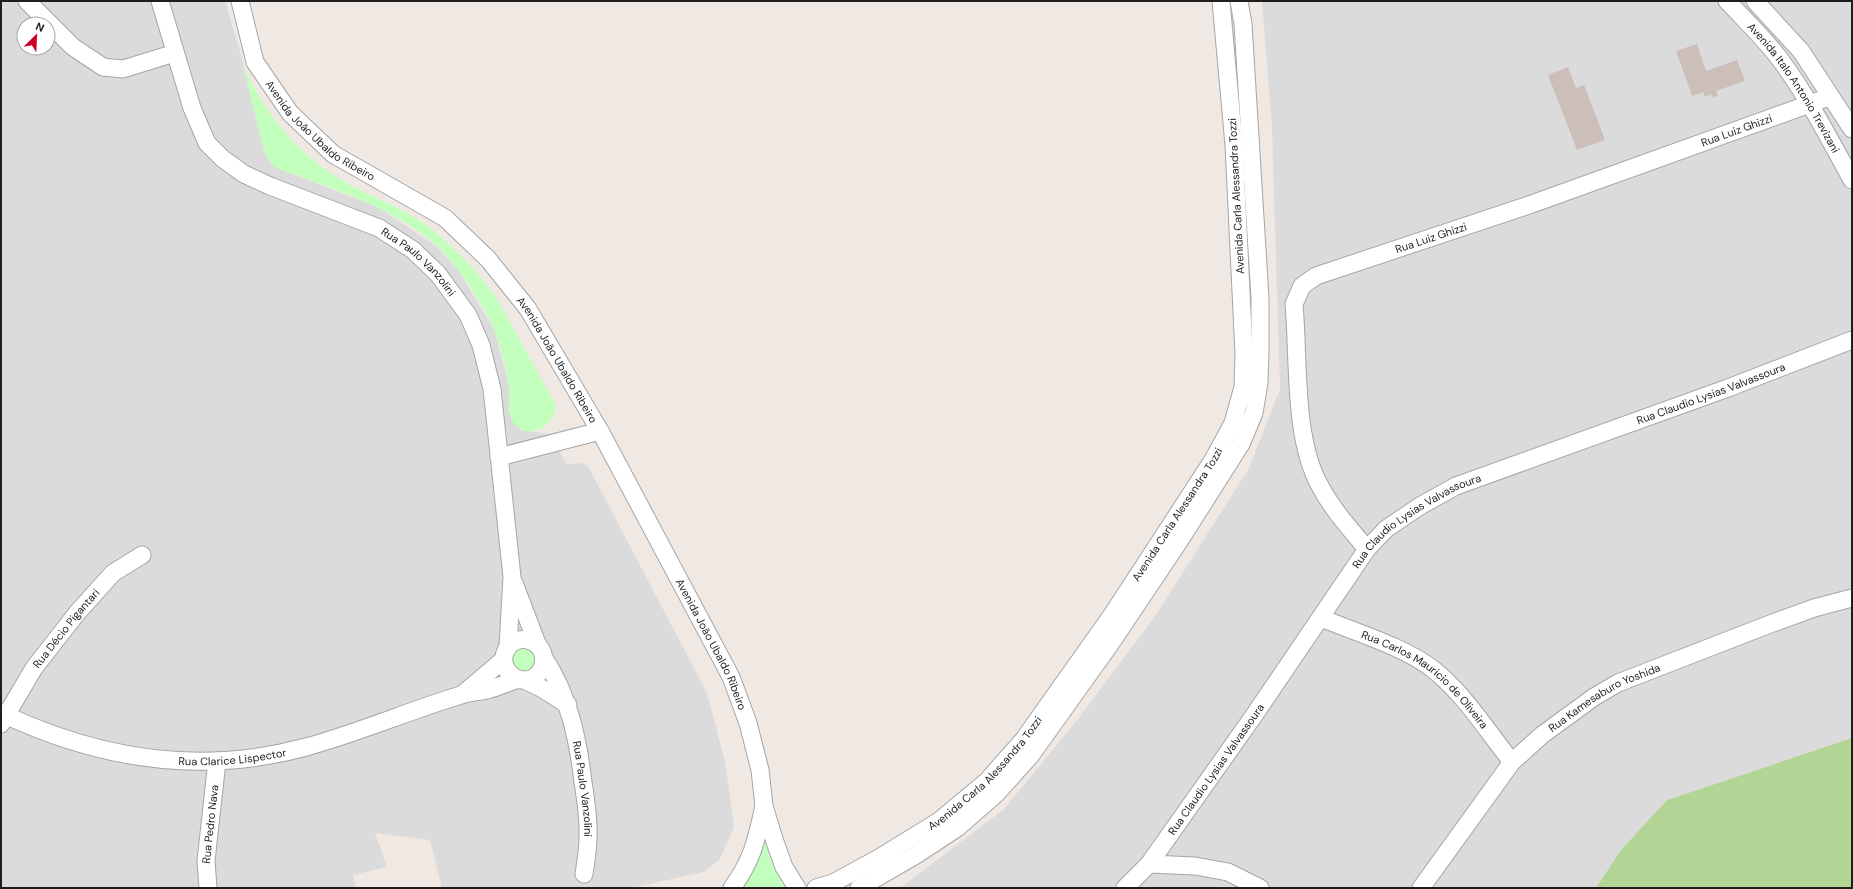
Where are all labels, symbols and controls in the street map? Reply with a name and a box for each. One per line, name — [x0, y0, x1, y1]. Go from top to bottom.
north arrow — [16, 16, 56, 56]
text: N — [34, 19, 47, 35]
street label: Avenida Italo Antonio Trevizani — [1745, 20, 1843, 155]
street label: Avenida João Ubaldo Ribeiro — [263, 78, 378, 184]
street label: Rua Luiz Ghizzi — [1699, 111, 1774, 150]
street label: Avenida Carla Alessandra Tozzi — [1225, 118, 1247, 274]
street label: Rua Luiz Ghizzi — [1393, 219, 1468, 256]
street label: Rua Paulo Vanzolini — [379, 224, 459, 299]
street label: Avenida João Ubaldo Ribeiro — [514, 294, 601, 425]
street label: Rua Claudio Lysias Valvassoura — [1635, 359, 1787, 427]
street label: Avenida Carla Alessandra Tozzi — [1129, 445, 1225, 584]
street label: Rua Claudio Lysias Valvassoura — [1349, 471, 1483, 571]
street label: Avenida João Ubaldo Ribeiro — [673, 576, 750, 712]
street label: Rua Décio Pigantari — [30, 586, 103, 671]
street label: Rua Carlos Mauricio de Oliveira — [1359, 627, 1491, 731]
street label: Rua Kamesaburo Yoshida — [1546, 660, 1662, 735]
street label: Rua Claudio Lysias Valvassoura — [1165, 701, 1267, 838]
street label: Avenida Carla Alessandra Tozzi — [925, 714, 1045, 833]
street label: Rua Paulo Vanzolini — [570, 740, 595, 837]
street label: Rua Clarice Lispector — [178, 745, 288, 768]
street label: Rua Pedro Nava — [199, 784, 221, 864]

